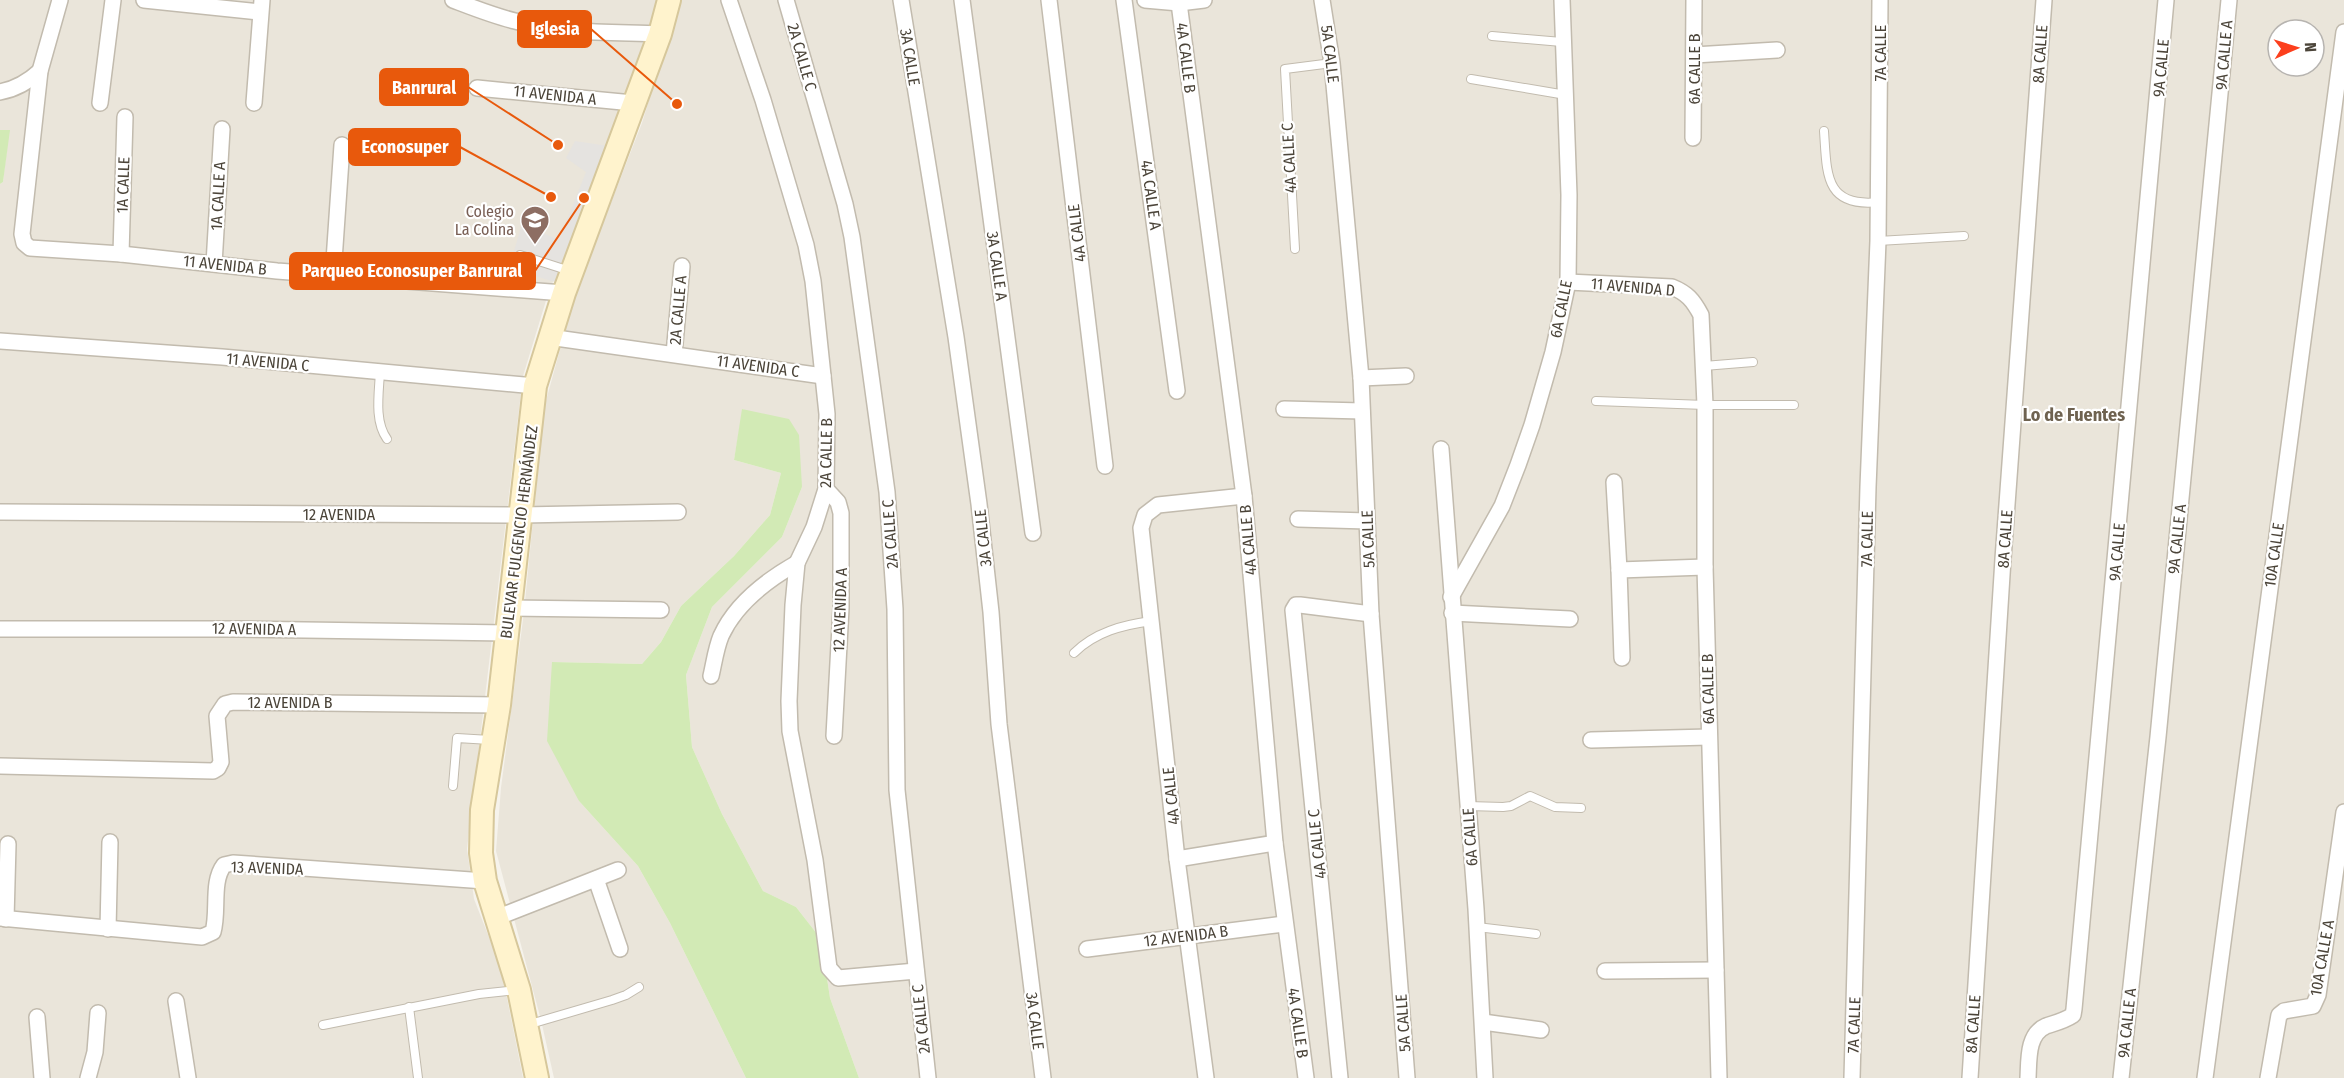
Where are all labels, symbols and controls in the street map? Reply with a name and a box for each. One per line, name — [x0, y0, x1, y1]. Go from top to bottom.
callout: Iglesia — [518, 11, 591, 47]
text: Iglesia — [530, 18, 580, 40]
north arrow — [2266, 18, 2326, 78]
street label: 9A CALLE A — [2211, 19, 2237, 91]
street label: 2A CALLE C — [783, 21, 821, 93]
street label: 4A CALLE B — [1172, 22, 1200, 94]
street label: 5A CALLE — [1317, 24, 1343, 84]
street label: 8A CALLE — [2028, 24, 2052, 84]
street label: 7A CALLE — [1871, 25, 1890, 81]
street label: 3A CALLE — [896, 27, 924, 87]
street label: 6A CALLE B — [1685, 33, 1704, 104]
street label: 9A CALLE — [2149, 38, 2173, 98]
text: N — [2301, 42, 2320, 53]
callout: Banrural — [380, 69, 468, 105]
text: Banrural — [392, 77, 456, 99]
street label: 11 AVENIDA A — [512, 81, 598, 109]
street label: 4A CALLE C — [1278, 123, 1300, 193]
callout: Econosuper — [349, 129, 460, 165]
text: Econosuper — [361, 136, 449, 158]
street label: 1A CALLE — [113, 156, 133, 214]
street label: 4A CALLE A — [1137, 159, 1165, 232]
street label: 1A CALLE A — [207, 161, 229, 231]
place label: Colegio La Colina — [455, 202, 514, 239]
street label: 4A CALLE — [1064, 203, 1090, 263]
school or university icon: Colegio La Colina — [519, 204, 551, 246]
street label: 3A CALLE A — [983, 230, 1011, 302]
street label: 11 AVENIDA B — [182, 251, 268, 279]
callout: Parqueo Econosuper Banrural — [290, 253, 535, 289]
text: Parqueo Econosuper Banrural — [302, 260, 522, 282]
street label: 2A CALLE A — [666, 274, 691, 346]
street label: 11 AVENIDA D — [1590, 274, 1676, 300]
street label: 6A CALLE — [1546, 279, 1576, 339]
street label: 11 AVENIDA C — [226, 349, 310, 375]
street label: 11 AVENIDA C — [715, 351, 801, 381]
district label: Lo de Fuentes — [2023, 404, 2125, 426]
street label: 2A CALLE B — [816, 418, 836, 488]
street label: BULEVAR FULGENCIO HERNÁNDEZ — [496, 424, 542, 640]
street label: 2A CALLE C — [878, 499, 902, 569]
street label: 9A CALLE A — [2164, 503, 2190, 575]
street label: 4A CALLE B — [1235, 504, 1261, 576]
street label: 12 AVENIDA — [303, 505, 376, 524]
street label: 3A CALLE — [971, 508, 995, 568]
street label: 8A CALLE — [1993, 509, 2017, 569]
street label: 5A CALLE — [1357, 510, 1379, 568]
street label: 7A CALLE — [1857, 511, 1877, 567]
street label: 9A CALLE — [2105, 522, 2129, 582]
street label: 10A CALLE — [2260, 522, 2288, 588]
street label: 12 AVENIDA A — [829, 567, 851, 653]
street label: 12 AVENIDA A — [212, 619, 297, 639]
street label: 6A CALLE B — [1698, 653, 1718, 725]
street label: 12 AVENIDA B — [248, 693, 333, 712]
street label: 4A CALLE — [1159, 766, 1183, 826]
street label: 6A CALLE — [1458, 807, 1482, 867]
street label: 4A CALLE C — [1304, 808, 1330, 880]
street label: 13 AVENIDA — [230, 857, 304, 879]
street label: 10A CALLE A — [2306, 918, 2338, 998]
street label: 12 AVENIDA B — [1143, 921, 1230, 951]
street label: 2A CALLE C — [908, 984, 934, 1054]
street label: 4A CALLE B — [1284, 987, 1312, 1060]
street label: 9A CALLE A — [2114, 987, 2140, 1059]
street label: 3A CALLE — [1022, 991, 1048, 1051]
street label: 5A CALLE — [1392, 994, 1414, 1052]
street label: 8A CALLE — [1961, 994, 1985, 1054]
street label: 7A CALLE — [1844, 996, 1864, 1054]

